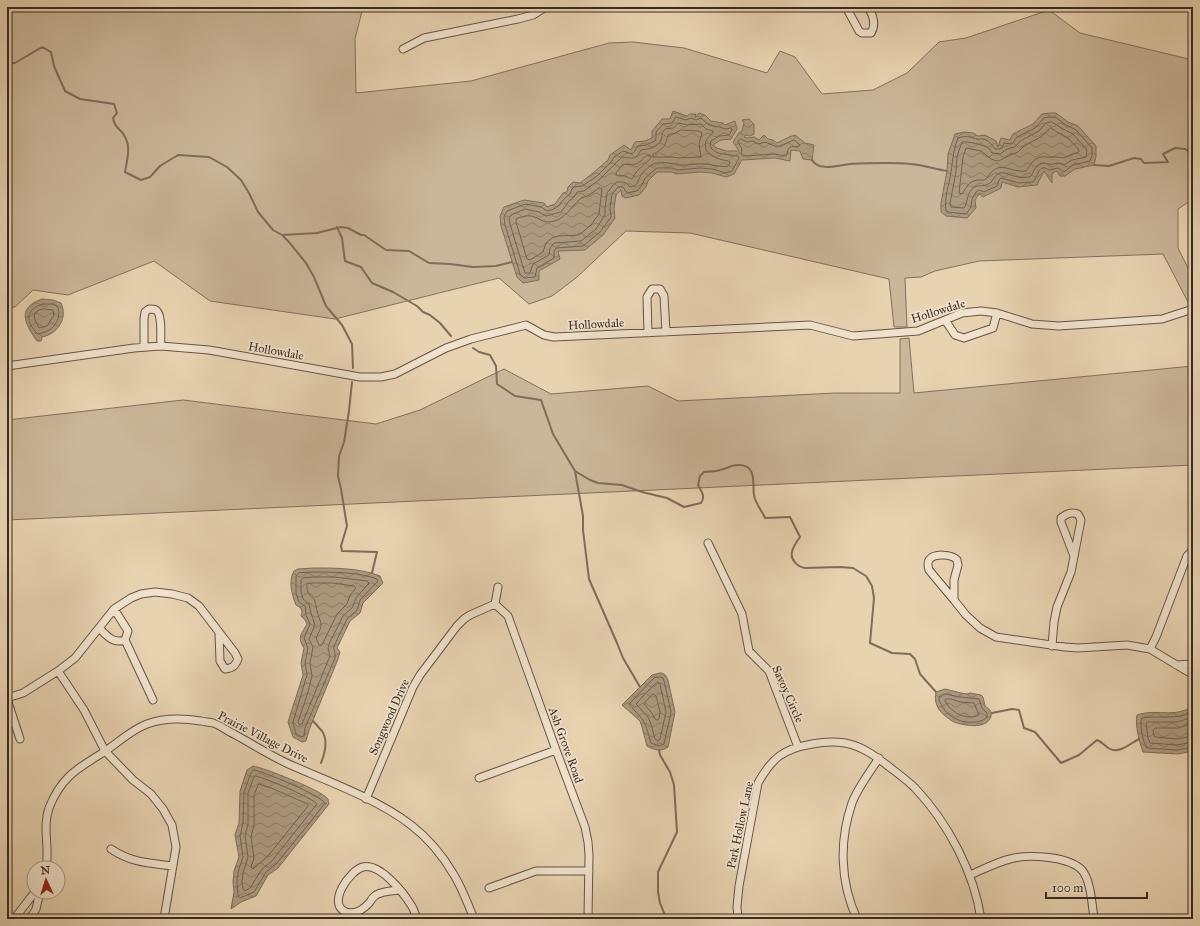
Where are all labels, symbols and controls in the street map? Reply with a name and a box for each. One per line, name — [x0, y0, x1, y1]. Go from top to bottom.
street label: Hollowdale — [909, 296, 967, 326]
street label: Hollowdale — [568, 316, 624, 332]
street label: Hollowdale — [247, 339, 305, 363]
street label: Savoy Circle — [769, 663, 807, 725]
street label: Songwood Drive — [366, 677, 413, 758]
street label: Ash Grove Road — [545, 704, 586, 785]
street label: Prairie Village Drive — [215, 708, 310, 767]
street label: Park Hollow Lane — [724, 780, 756, 870]
north arrow — [26, 860, 66, 900]
text: N — [40, 864, 51, 877]
scale bar — [1046, 874, 1147, 900]
text: 100 m — [1052, 881, 1083, 895]

